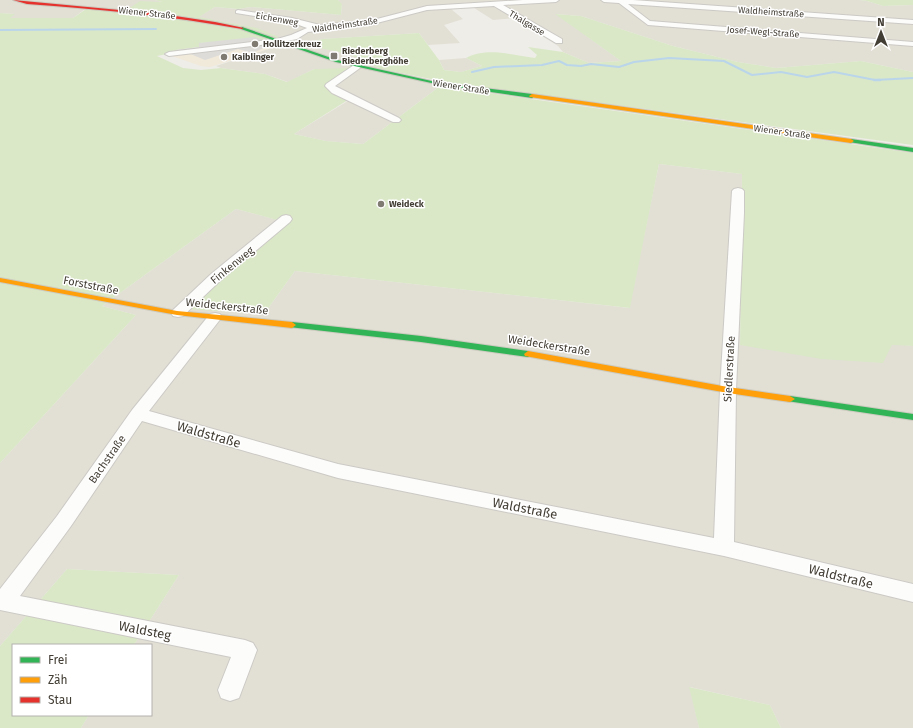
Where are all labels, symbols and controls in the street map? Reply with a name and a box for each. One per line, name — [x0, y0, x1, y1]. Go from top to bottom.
street label: Wiener Straße — [118, 5, 176, 21]
street label: Waldheimstraße — [738, 5, 804, 19]
street label: Thalgasse — [507, 8, 547, 38]
street label: Eichenweg — [255, 10, 299, 28]
north arrow — [861, 12, 901, 52]
street label: Waldheimstraße — [312, 15, 379, 35]
text: N — [877, 16, 885, 29]
street label: Josef-Wegl-Straße — [726, 24, 800, 40]
marker: Hollitzerkreuz — [250, 39, 260, 49]
place label: Hollitzerkreuz — [263, 39, 321, 49]
place label: Riederberg Riederberghöhe — [342, 46, 408, 66]
marker: Riederberg Riederberghöhe — [329, 51, 339, 61]
marker: Kaiblinger — [219, 52, 229, 62]
place label: Kaiblinger — [232, 52, 275, 62]
street label: Wiener Straße — [432, 78, 490, 96]
street label: Wiener Straße — [753, 123, 811, 141]
marker: Weideck — [376, 199, 386, 209]
place label: Weideck — [389, 199, 425, 209]
street label: Finkenweg — [208, 244, 257, 287]
street label: Forststraße — [62, 274, 120, 297]
street label: Weideckerstraße — [185, 296, 269, 317]
street label: Weideckerstraße — [507, 333, 591, 358]
street label: Siedlerstraße — [721, 336, 738, 403]
street label: Waldstraße — [175, 418, 243, 451]
street label: Bachstraße — [86, 433, 129, 486]
street label: Waldstraße — [491, 495, 559, 522]
street label: Waldstraße — [807, 561, 875, 592]
street label: Waldsteg — [117, 618, 173, 643]
legend — [12, 644, 152, 716]
text: Frei — [48, 653, 68, 667]
text: Zäh — [48, 673, 68, 687]
text: Stau — [48, 693, 72, 707]

